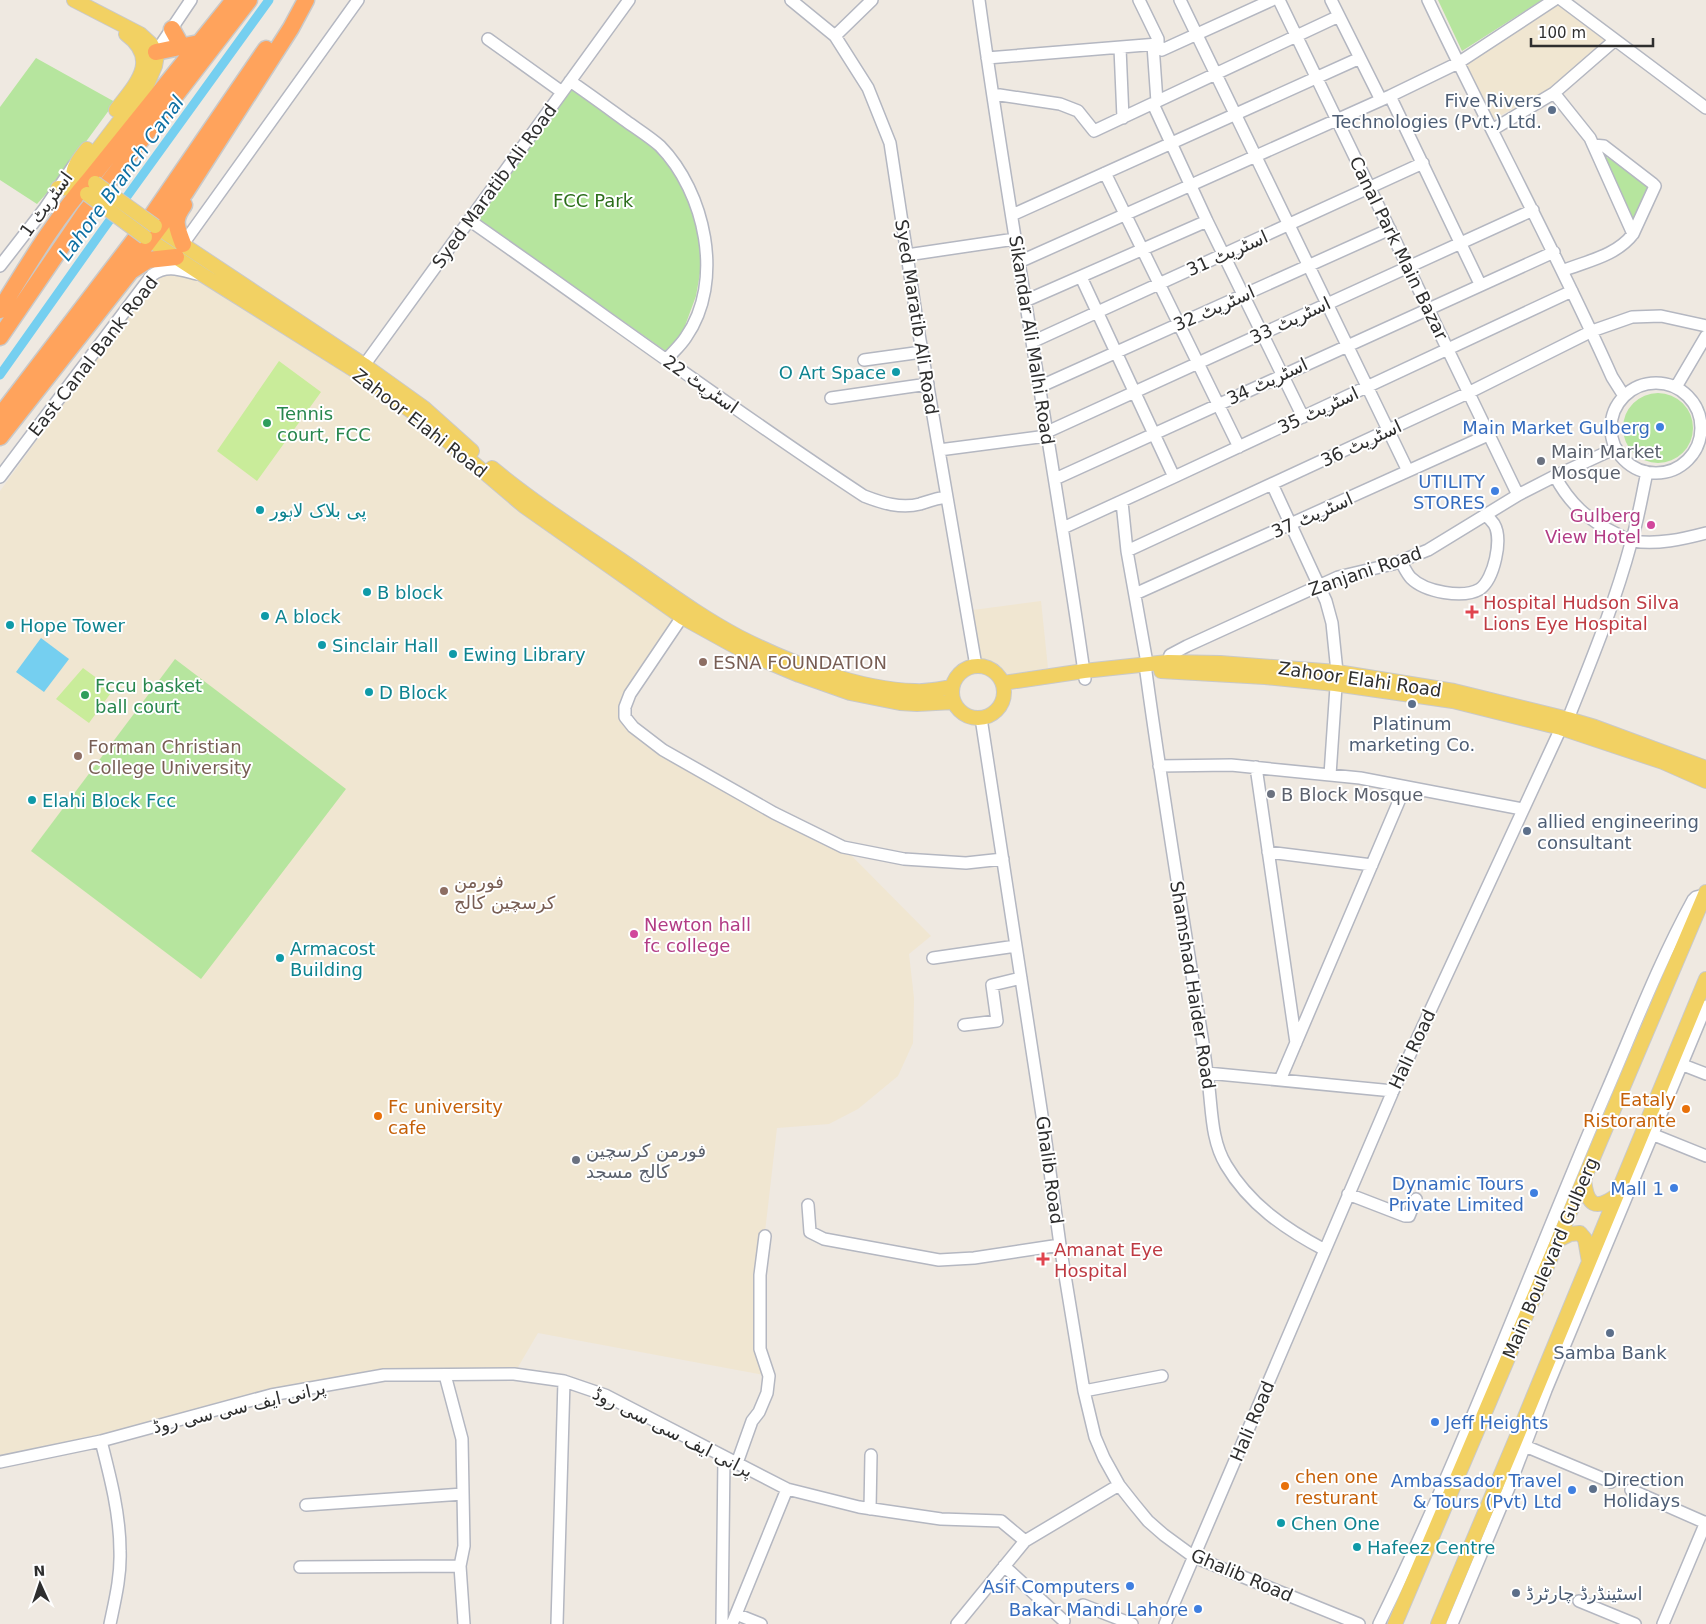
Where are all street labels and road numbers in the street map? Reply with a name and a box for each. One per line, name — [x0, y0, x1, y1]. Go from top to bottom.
street label: Syed Maratib Ali Road — [427, 100, 561, 272]
street label: Canal Park Main Bazar — [1345, 153, 1453, 344]
street label: اسٹریٹ 1 — [15, 167, 77, 241]
street label: Syed Maratib Ali Road — [891, 218, 943, 416]
street label: اسٹریٹ 31 — [1183, 226, 1271, 281]
street label: Sikandar Ali Malhi Road — [1005, 234, 1059, 446]
street label: East Canal Bank Road — [24, 272, 162, 440]
street label: اسٹریٹ 32 — [1170, 281, 1258, 336]
street label: اسٹریٹ 33 — [1246, 292, 1334, 349]
street label: اسٹریٹ 22 — [659, 351, 743, 418]
street label: اسٹریٹ 34 — [1223, 353, 1311, 410]
street label: Zahoor Elahi Road — [349, 364, 491, 482]
street label: اسٹریٹ 35 — [1274, 382, 1362, 439]
street label: اسٹریٹ 36 — [1317, 415, 1405, 472]
street label: اسٹریٹ 37 — [1268, 488, 1356, 543]
street label: Zanjani Road — [1306, 542, 1424, 600]
street label: Zahoor Elahi Road — [1277, 657, 1443, 701]
street label: Shamshad Haider Road — [1166, 879, 1220, 1091]
street label: Hali Road — [1384, 1006, 1440, 1092]
street label: Ghalib Road — [1032, 1115, 1068, 1225]
street label: Main Boulevard Gulberg — [1498, 1154, 1602, 1362]
street label: پرانی ایف سی سی روڈ — [150, 1377, 328, 1438]
street label: Hali Road — [1226, 1378, 1278, 1464]
street label: پرانی ایف سی سی روڈ — [589, 1382, 757, 1482]
street label: Ghalib Road — [1188, 1544, 1296, 1606]

